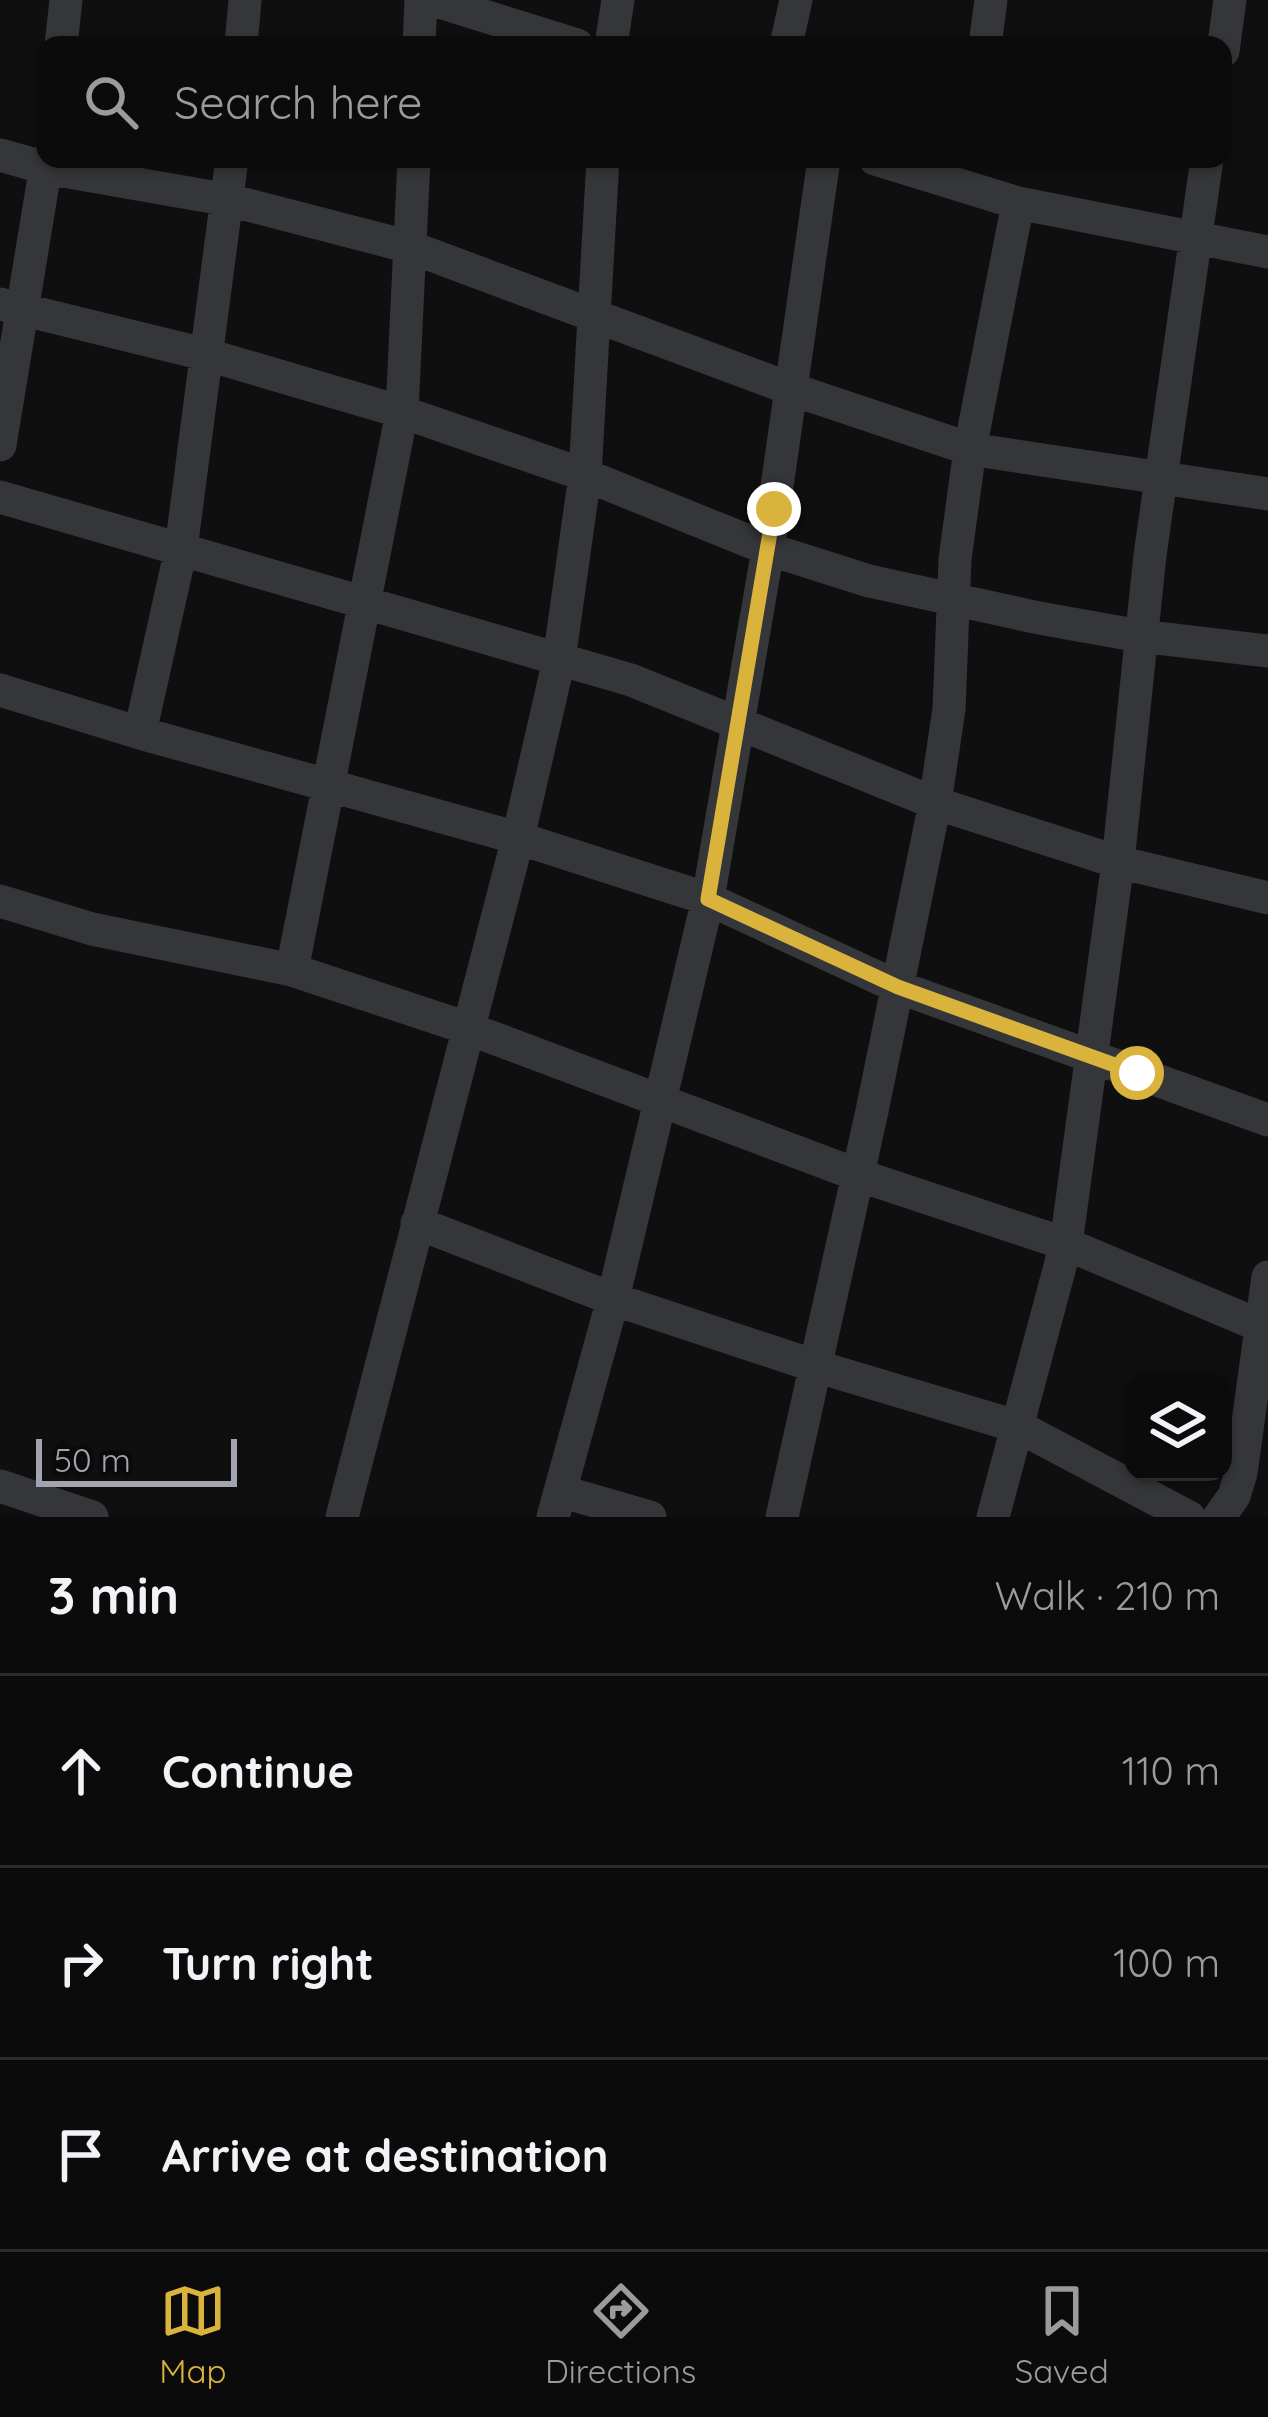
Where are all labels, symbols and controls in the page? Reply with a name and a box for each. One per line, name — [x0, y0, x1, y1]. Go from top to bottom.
search box — [36, 36, 1232, 168]
icon: search — [78, 69, 144, 135]
text: Search here — [174, 74, 422, 130]
route end — [747, 482, 801, 536]
route start — [1110, 1046, 1164, 1100]
map controls — [1124, 1373, 1232, 1481]
button: layers — [1124, 1373, 1232, 1481]
scale bar — [36, 1433, 237, 1486]
text: 50 m — [54, 1439, 131, 1480]
text: 3 min — [48, 1563, 179, 1627]
text: Walk · 210 m — [995, 1571, 1220, 1620]
icon: ahead — [48, 1738, 114, 1804]
text: Continue — [162, 1743, 354, 1799]
text: 110 m — [1122, 1746, 1220, 1795]
icon: right — [48, 1930, 114, 1996]
text: Turn right — [162, 1935, 374, 1991]
text: 100 m — [1113, 1938, 1220, 1987]
icon: arrive — [48, 2122, 114, 2188]
text: Arrive at destination — [162, 2127, 608, 2183]
tab: Map — [159, 2278, 227, 2391]
tab: Directions — [545, 2278, 696, 2391]
tab: Saved — [1015, 2278, 1109, 2391]

